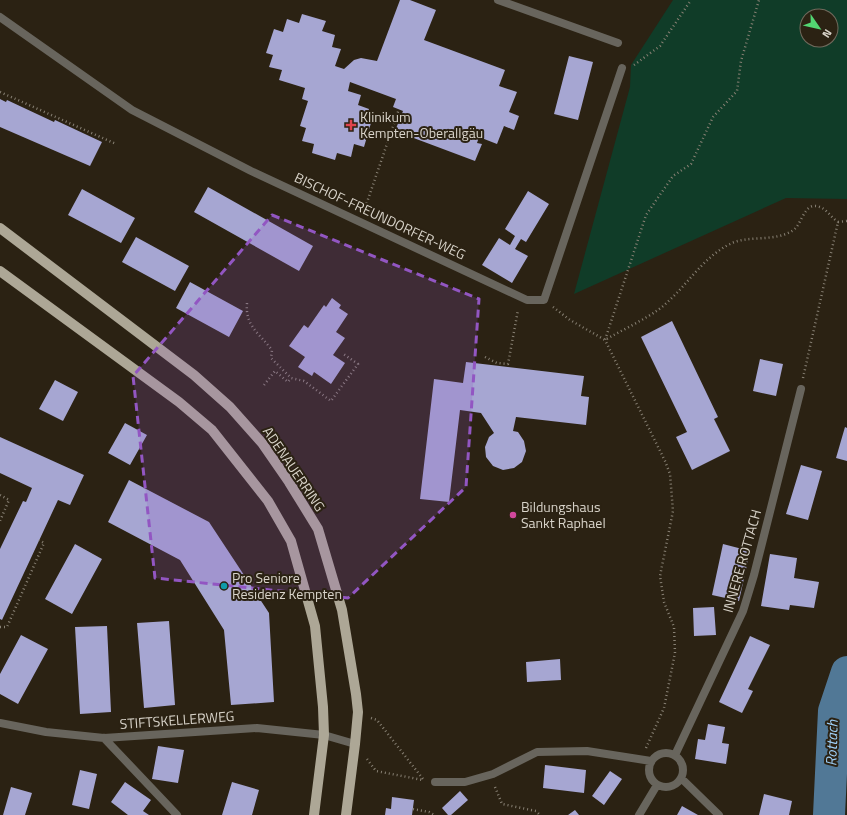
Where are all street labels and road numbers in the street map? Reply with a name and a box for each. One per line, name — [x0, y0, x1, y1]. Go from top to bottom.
street label: BISCHOF-FREUNDORFER-WEG — [291, 167, 469, 264]
street label: ADENAUERRING — [258, 422, 331, 515]
street label: INNERE ROTTACH — [717, 507, 766, 615]
street label: STIFTSKELLERWEG — [119, 705, 235, 734]

